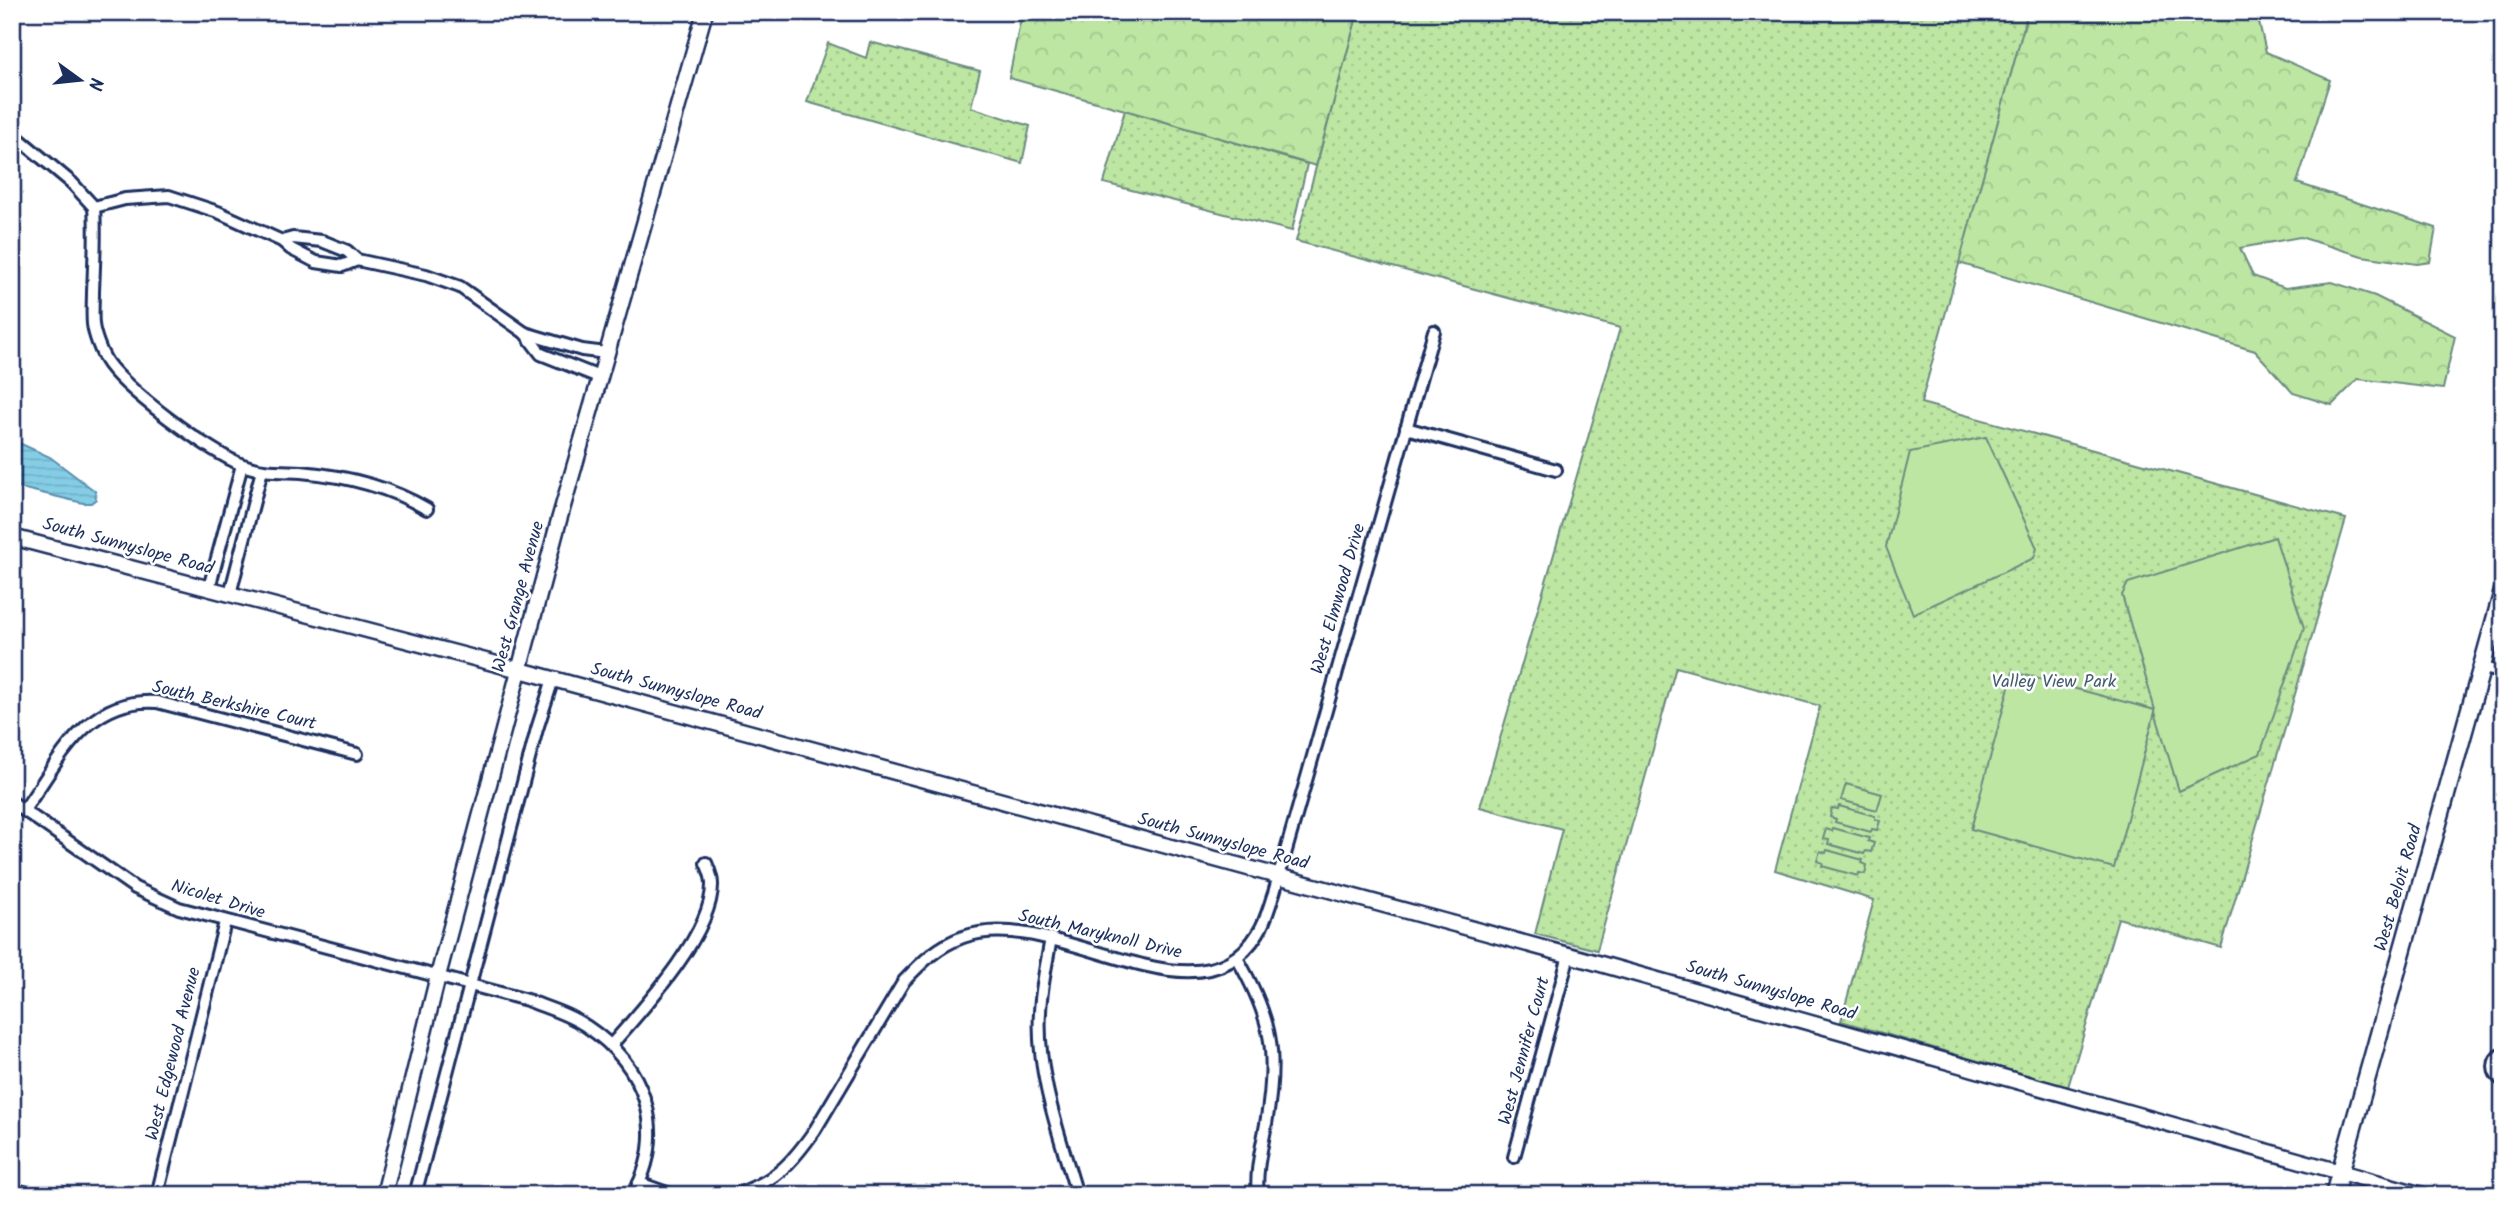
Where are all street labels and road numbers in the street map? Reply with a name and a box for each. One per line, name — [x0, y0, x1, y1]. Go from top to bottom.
street label: South Sunnyslope Road — [39, 510, 218, 584]
street label: West Grange Avenue — [485, 518, 553, 676]
street label: West Elmwood Drive — [1304, 520, 1374, 678]
street label: South Sunnyslope Road — [587, 655, 766, 729]
street label: South Berkshire Court — [149, 673, 320, 739]
street label: South Sunnyslope Road — [1134, 805, 1313, 879]
street label: West Beloit Road — [2367, 820, 2431, 955]
street label: Nicolet Drive — [167, 872, 269, 928]
street label: South Maryknoll Drive — [1015, 902, 1185, 968]
street label: South Sunnyslope Road — [1682, 953, 1861, 1030]
street label: West Edgewood Avenue — [138, 964, 210, 1144]
street label: West Jennifer Court — [1491, 973, 1559, 1128]

